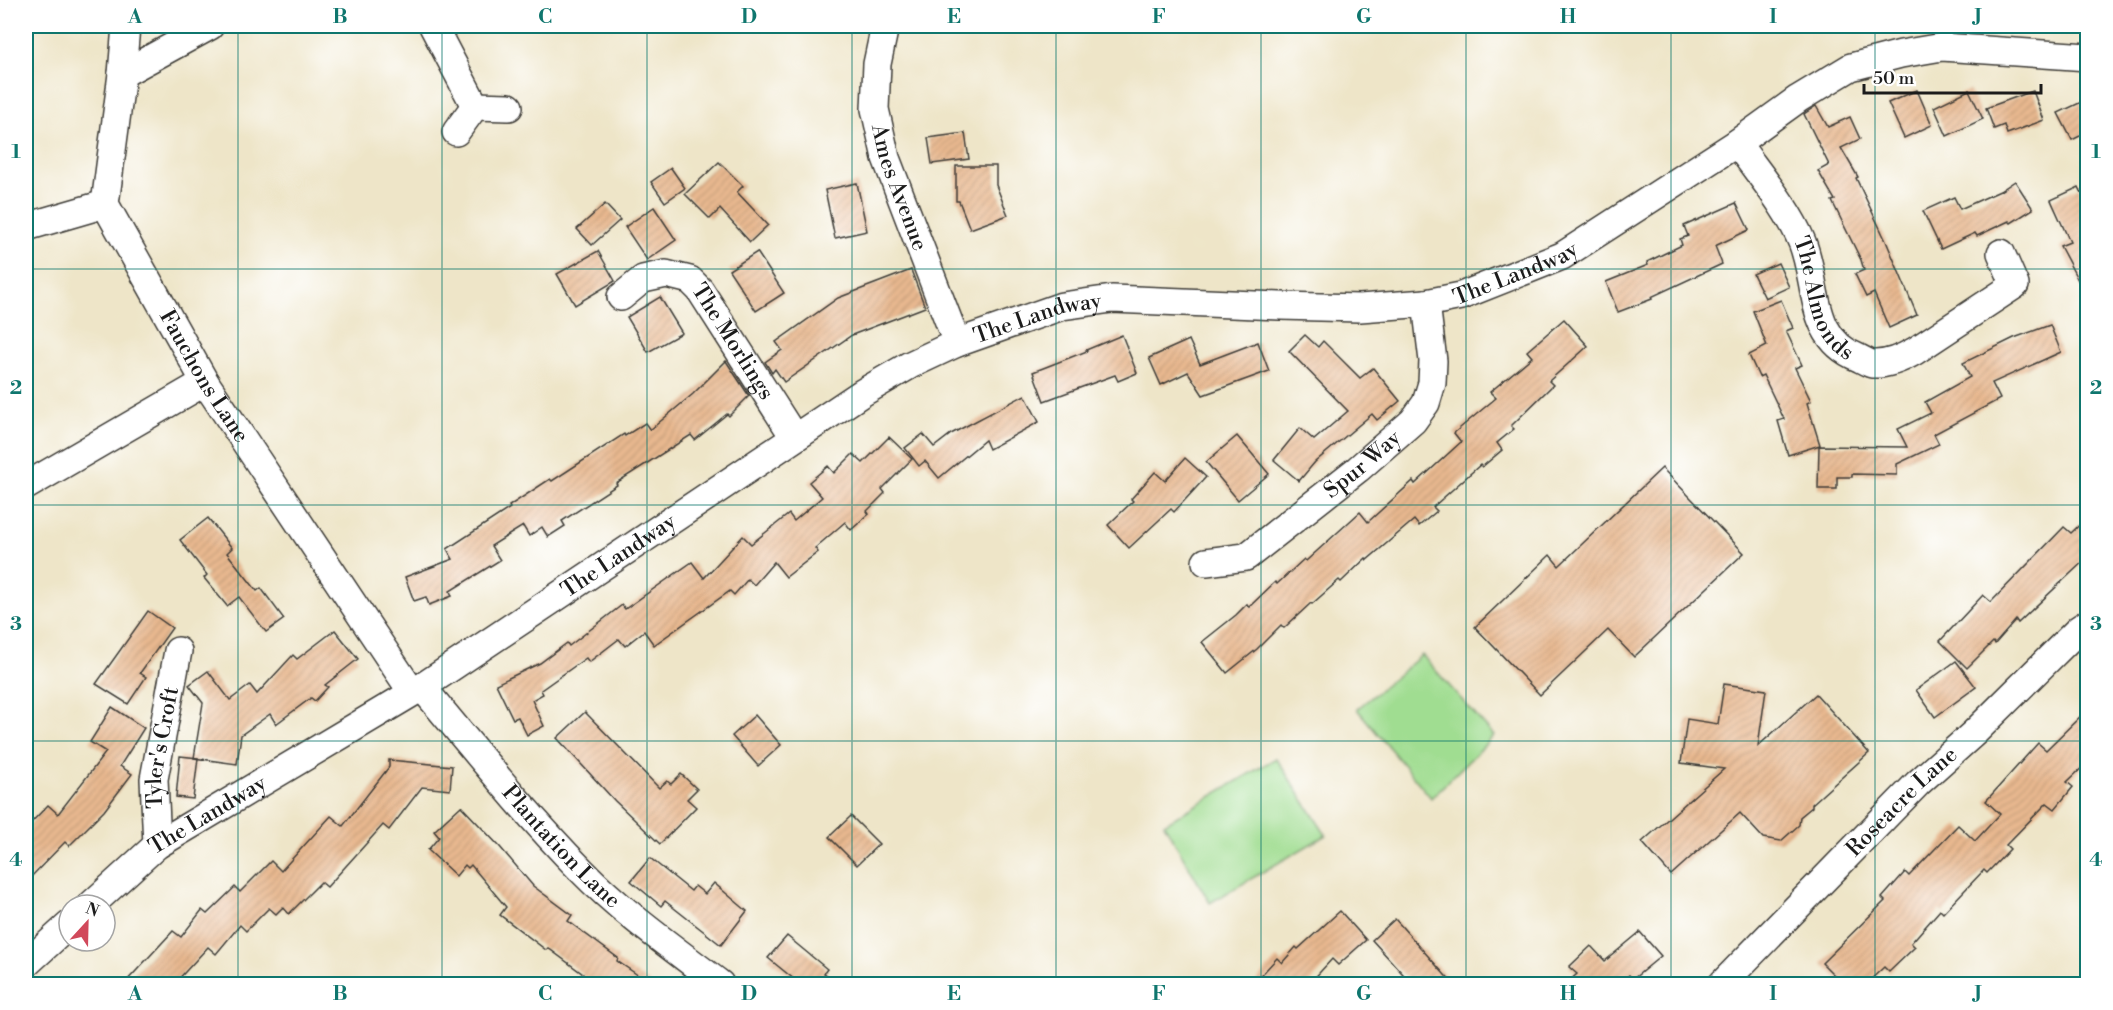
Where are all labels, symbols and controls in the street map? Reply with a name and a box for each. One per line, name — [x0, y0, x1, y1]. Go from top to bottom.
text: A — [127, 5, 143, 30]
text: B — [332, 5, 348, 30]
text: C — [538, 5, 552, 30]
text: D — [741, 5, 757, 30]
text: E — [947, 5, 961, 30]
text: F — [1152, 5, 1166, 30]
text: G — [1356, 5, 1372, 30]
text: H — [1560, 5, 1577, 30]
text: I — [1769, 5, 1777, 30]
text: J — [1971, 5, 1982, 30]
scale bar — [1864, 57, 2041, 95]
text: 50 m — [1873, 67, 1915, 90]
street label: Ames Avenue — [865, 121, 934, 254]
text: 1 — [11, 140, 21, 165]
text: 1 — [2091, 140, 2101, 165]
street label: The Almonds — [1788, 233, 1859, 366]
street label: The Landway — [1449, 236, 1583, 311]
street label: The Morlings — [686, 278, 780, 405]
street label: The Landway — [970, 287, 1103, 350]
street label: Fauchons Lane — [154, 305, 255, 448]
text: 2 — [10, 376, 22, 401]
text: 2 — [2090, 376, 2102, 401]
street label: Spur Way — [1318, 424, 1407, 504]
street label: The Landway — [556, 508, 681, 604]
text: 3 — [10, 612, 22, 637]
text: 3 — [2090, 612, 2102, 637]
street label: Tyler's Croft — [140, 684, 185, 809]
street label: Roseacre Lane — [1840, 741, 1963, 862]
street label: The Landway — [144, 769, 272, 860]
street label: Plantation Lane — [496, 779, 626, 914]
text: 4 — [9, 848, 23, 873]
text: 4 — [2089, 848, 2103, 873]
north arrow — [57, 893, 117, 953]
text: N — [83, 898, 102, 922]
text: A — [127, 982, 143, 1007]
text: B — [332, 982, 348, 1007]
text: C — [538, 982, 552, 1007]
text: D — [741, 982, 757, 1007]
text: E — [947, 982, 961, 1007]
text: F — [1152, 982, 1166, 1007]
text: G — [1356, 982, 1372, 1007]
text: H — [1560, 982, 1577, 1007]
text: I — [1769, 982, 1777, 1007]
text: J — [1971, 982, 1982, 1007]

